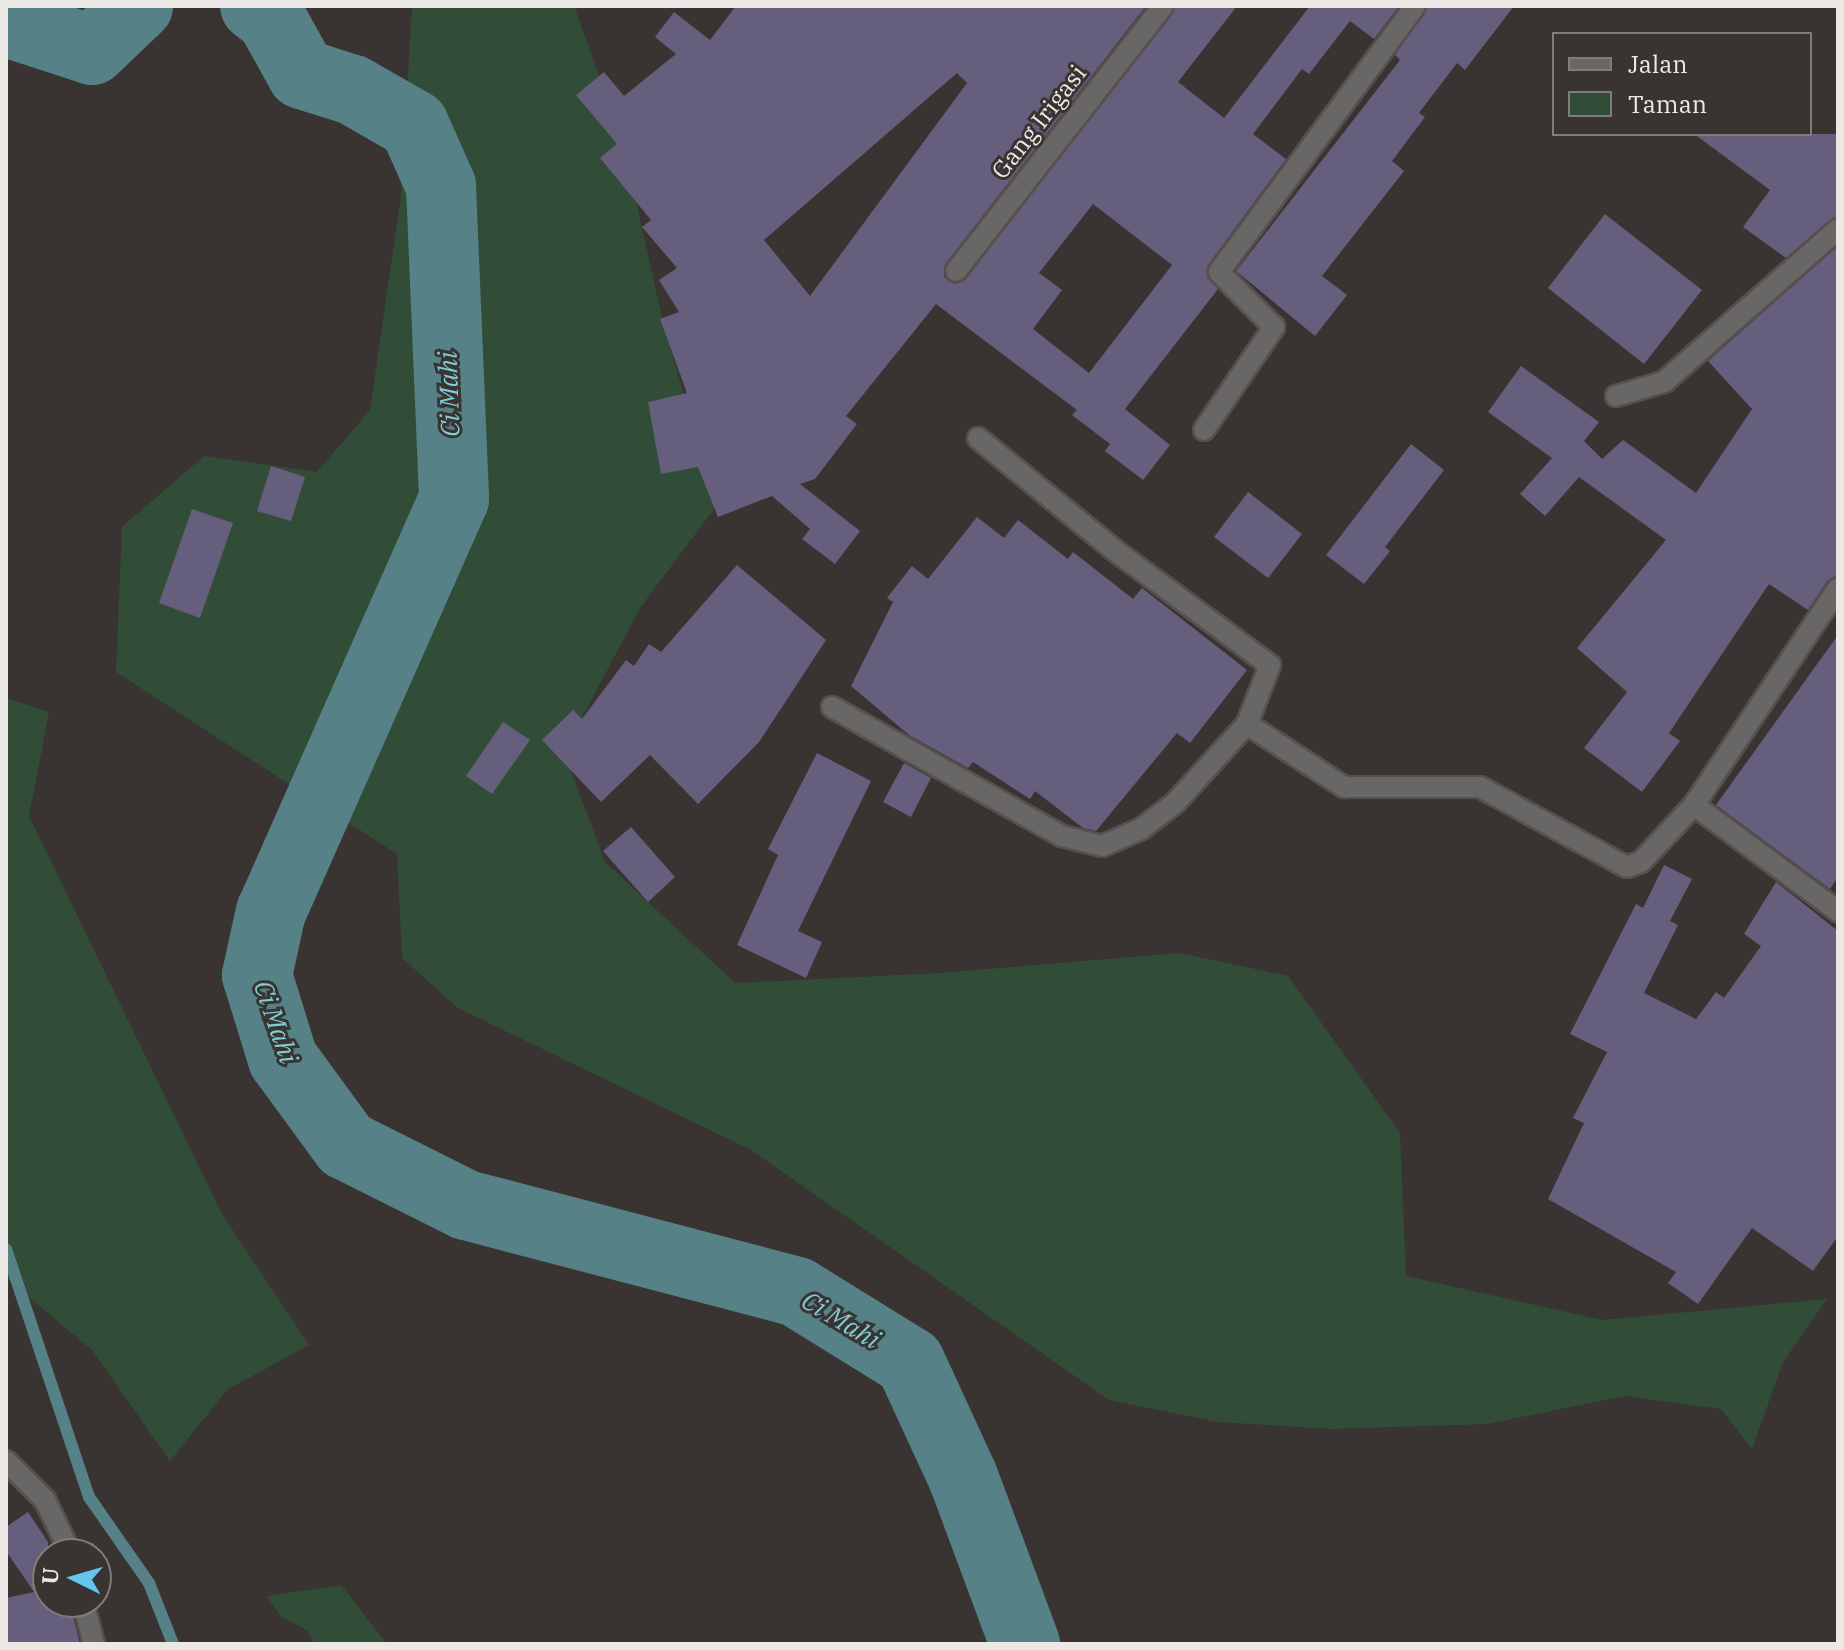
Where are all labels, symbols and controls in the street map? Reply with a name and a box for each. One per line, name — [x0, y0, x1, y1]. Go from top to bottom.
legend — [1552, 32, 1812, 136]
text: Jalan — [1628, 48, 1688, 80]
street label: Gang Irigasi — [986, 59, 1092, 185]
text: Taman — [1628, 88, 1707, 120]
water label: Ci Mahi — [432, 351, 466, 437]
water label: Ci Mahi — [247, 976, 305, 1068]
water label: Ci Mahi — [796, 1285, 886, 1355]
north arrow — [32, 1538, 112, 1618]
text: U — [34, 1566, 65, 1586]

